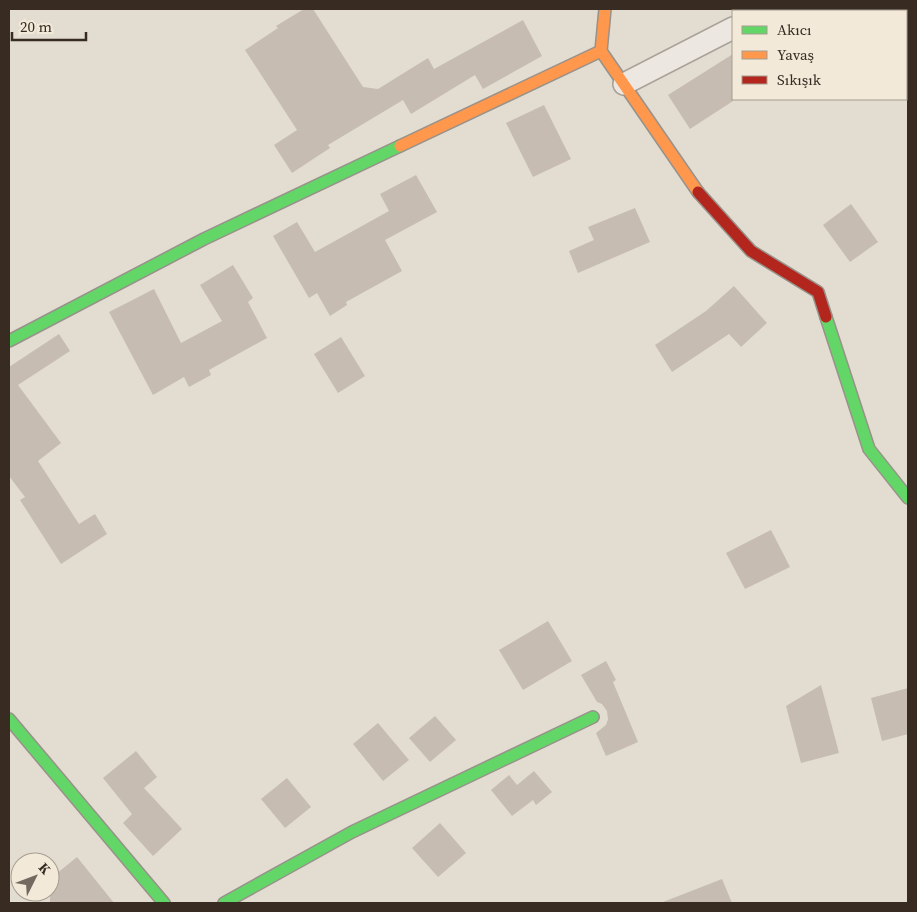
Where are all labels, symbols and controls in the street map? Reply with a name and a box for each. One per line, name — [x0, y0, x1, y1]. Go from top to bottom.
scale bar — [12, 10, 86, 42]
legend — [732, 10, 907, 100]
text: 20 m — [20, 16, 52, 37]
text: Akıcı — [777, 19, 811, 40]
text: Yavaş — [777, 44, 814, 65]
text: Sıkışık — [777, 69, 822, 90]
north arrow — [10, 852, 60, 902]
text: K — [34, 858, 56, 879]

